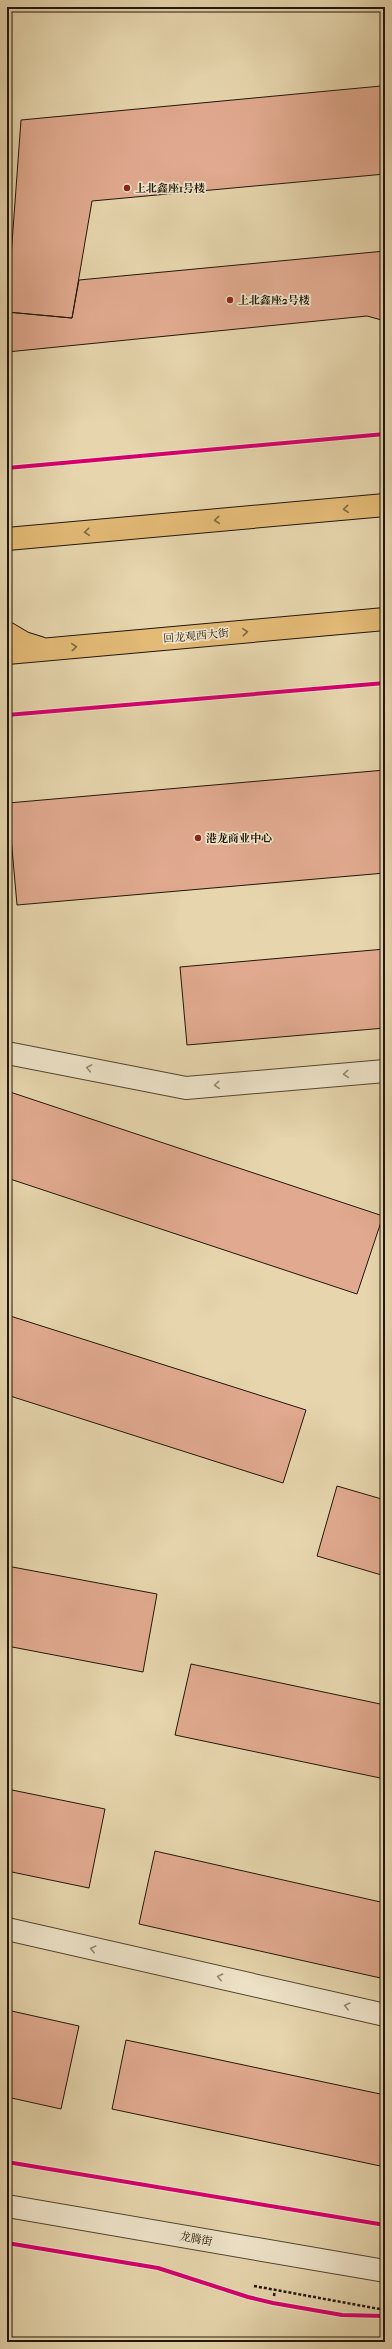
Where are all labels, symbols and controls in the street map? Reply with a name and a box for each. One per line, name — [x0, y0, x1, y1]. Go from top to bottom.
place label: 上北鑫座1号楼 — [135, 182, 205, 195]
marker: 上北鑫座1号楼 — [122, 183, 132, 193]
place label: 上北鑫座2号楼 — [238, 294, 310, 307]
marker: 上北鑫座2号楼 — [225, 295, 235, 305]
one-way arrow — [343, 504, 349, 513]
one-way arrow — [214, 516, 220, 525]
one-way arrow — [84, 527, 90, 536]
street label: 回龙观西大街 — [163, 627, 229, 645]
one-way arrow — [242, 627, 248, 636]
one-way arrow — [71, 643, 77, 652]
place label: 港龙商业中心 — [206, 832, 272, 845]
marker: 港龙商业中心 — [193, 833, 203, 843]
one-way arrow — [85, 1065, 92, 1073]
one-way arrow — [343, 1070, 349, 1079]
one-way arrow — [214, 1081, 220, 1090]
one-way arrow — [90, 1945, 97, 1953]
one-way arrow — [217, 1974, 223, 1982]
one-way arrow — [344, 2002, 350, 2010]
street label: 龙腾街 — [179, 2230, 213, 2248]

